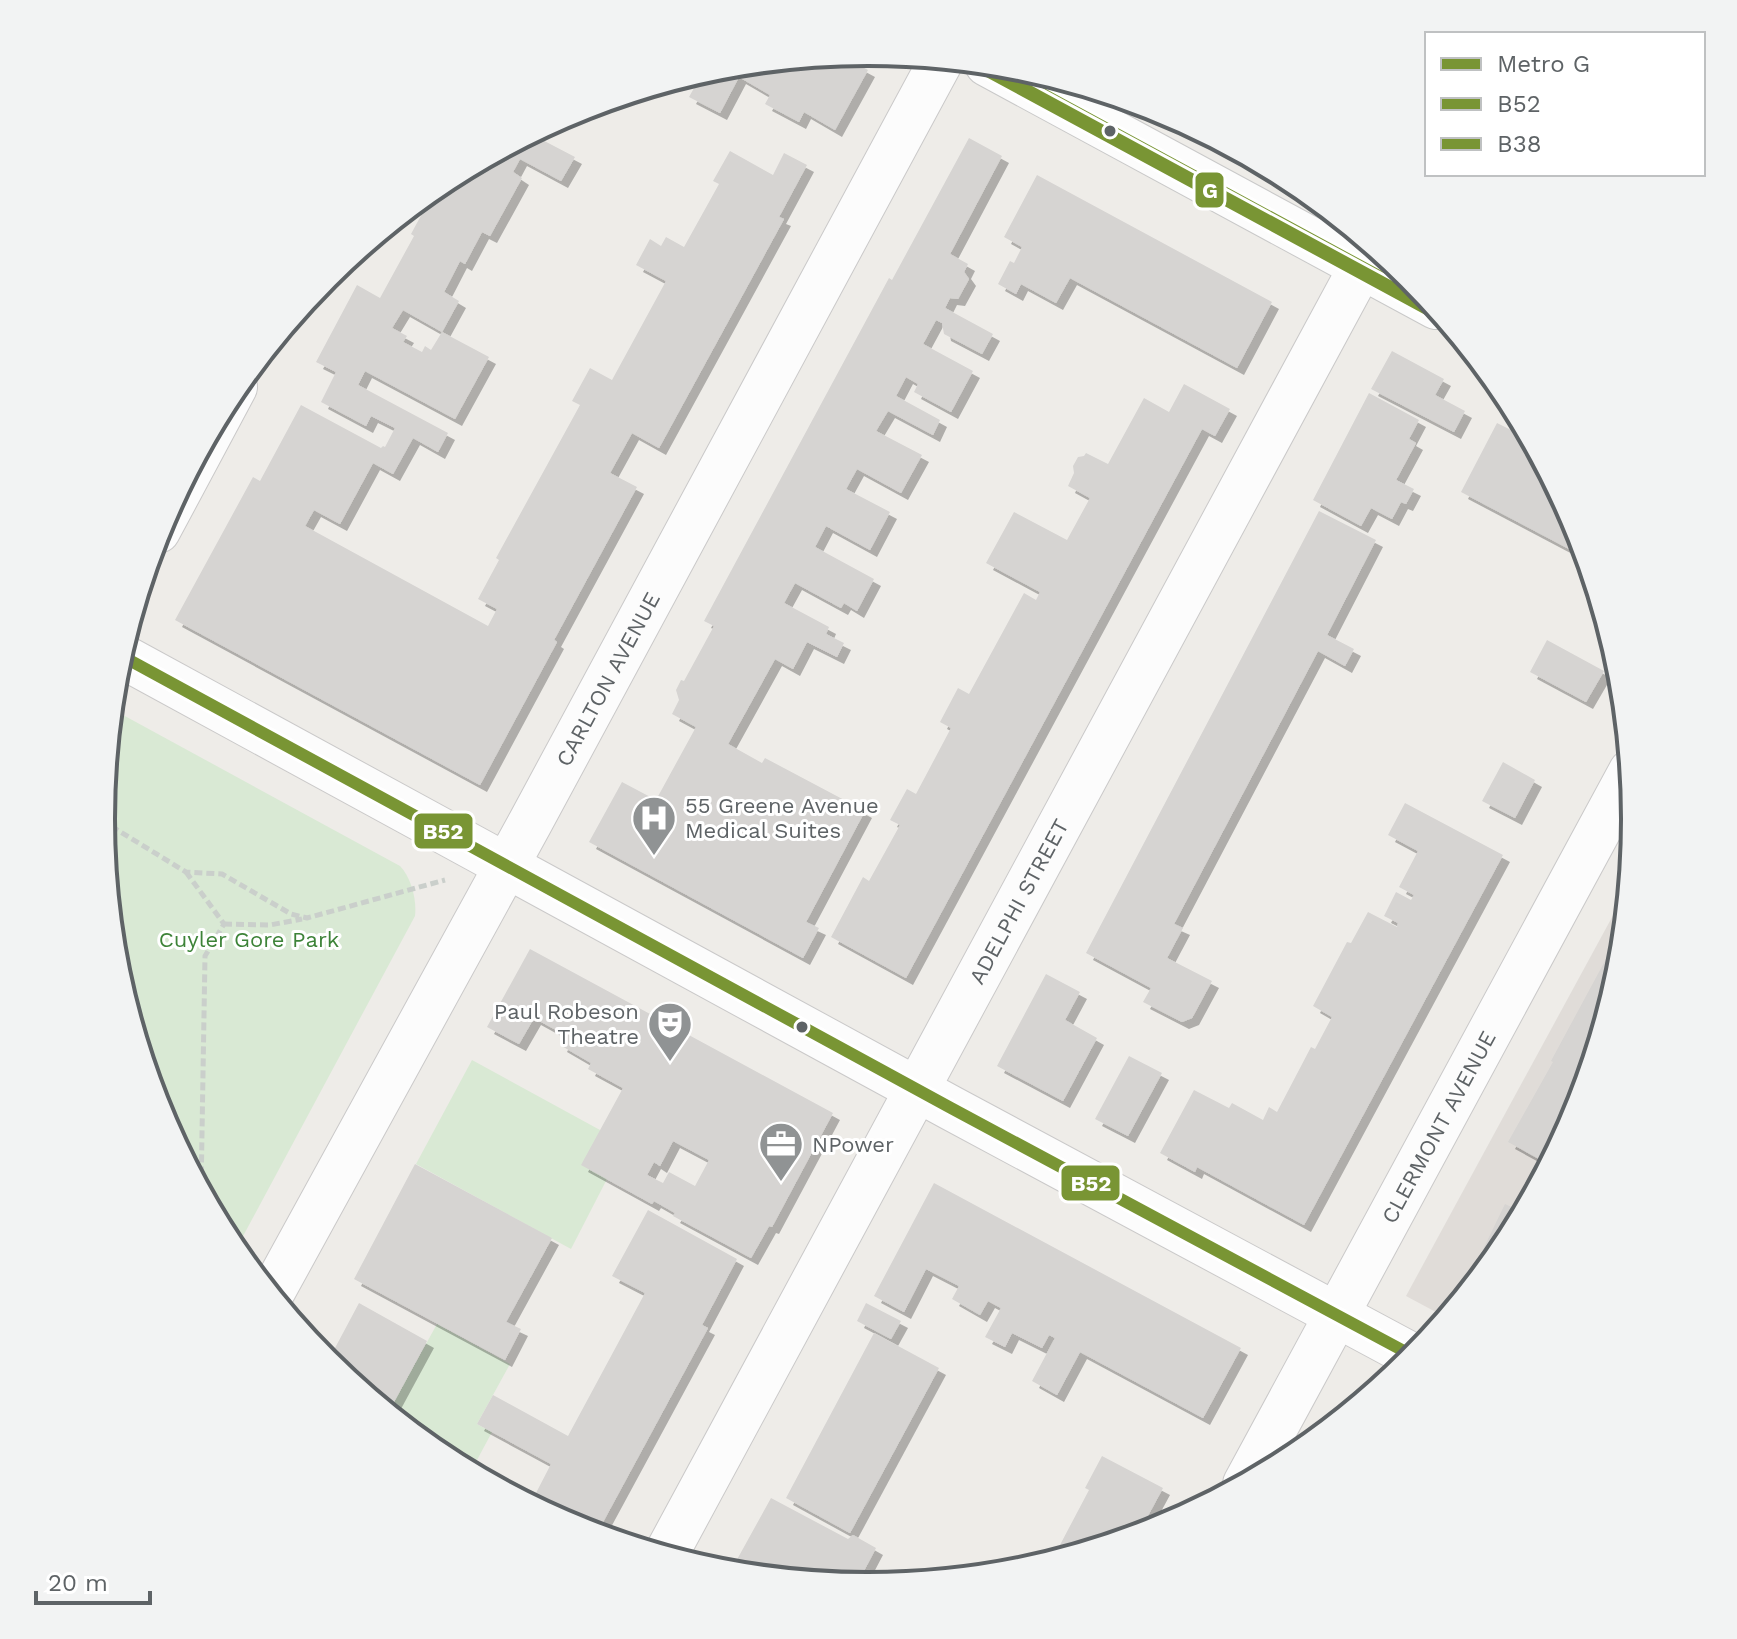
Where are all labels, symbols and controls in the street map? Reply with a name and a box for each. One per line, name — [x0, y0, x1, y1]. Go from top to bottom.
legend — [1425, 32, 1705, 176]
text: Metro G — [1497, 50, 1590, 78]
text: B52 — [1497, 90, 1541, 118]
unlabelled marker — [1102, 123, 1118, 139]
text: B38 — [1497, 130, 1541, 158]
line badge: G — [1194, 171, 1225, 209]
text: G — [1202, 178, 1218, 203]
street label: CARLTON AVENUE — [551, 588, 665, 771]
place label: 55 Greene Avenue Medical Suites — [685, 793, 879, 843]
hospital icon: 55 Greene Avenue Medical Suites — [630, 794, 678, 857]
line badge: B52 — [413, 812, 474, 850]
street label: ADELPHI STREET — [964, 815, 1074, 988]
text: B52 — [423, 819, 464, 844]
park label: Cuyler Gore Park — [159, 927, 339, 952]
place label: Paul Robeson Theatre — [494, 999, 639, 1049]
theatre icon: Paul Robeson Theatre — [646, 1000, 694, 1063]
unlabelled marker — [794, 1019, 810, 1035]
street label: CLERMONT AVENUE — [1377, 1027, 1501, 1228]
office icon: NPower — [757, 1120, 805, 1183]
place label: NPower — [812, 1132, 894, 1157]
line badge: B52 — [1060, 1164, 1121, 1202]
text: B52 — [1071, 1171, 1112, 1196]
scale bar — [36, 1555, 150, 1605]
text: 20 m — [48, 1569, 108, 1597]

